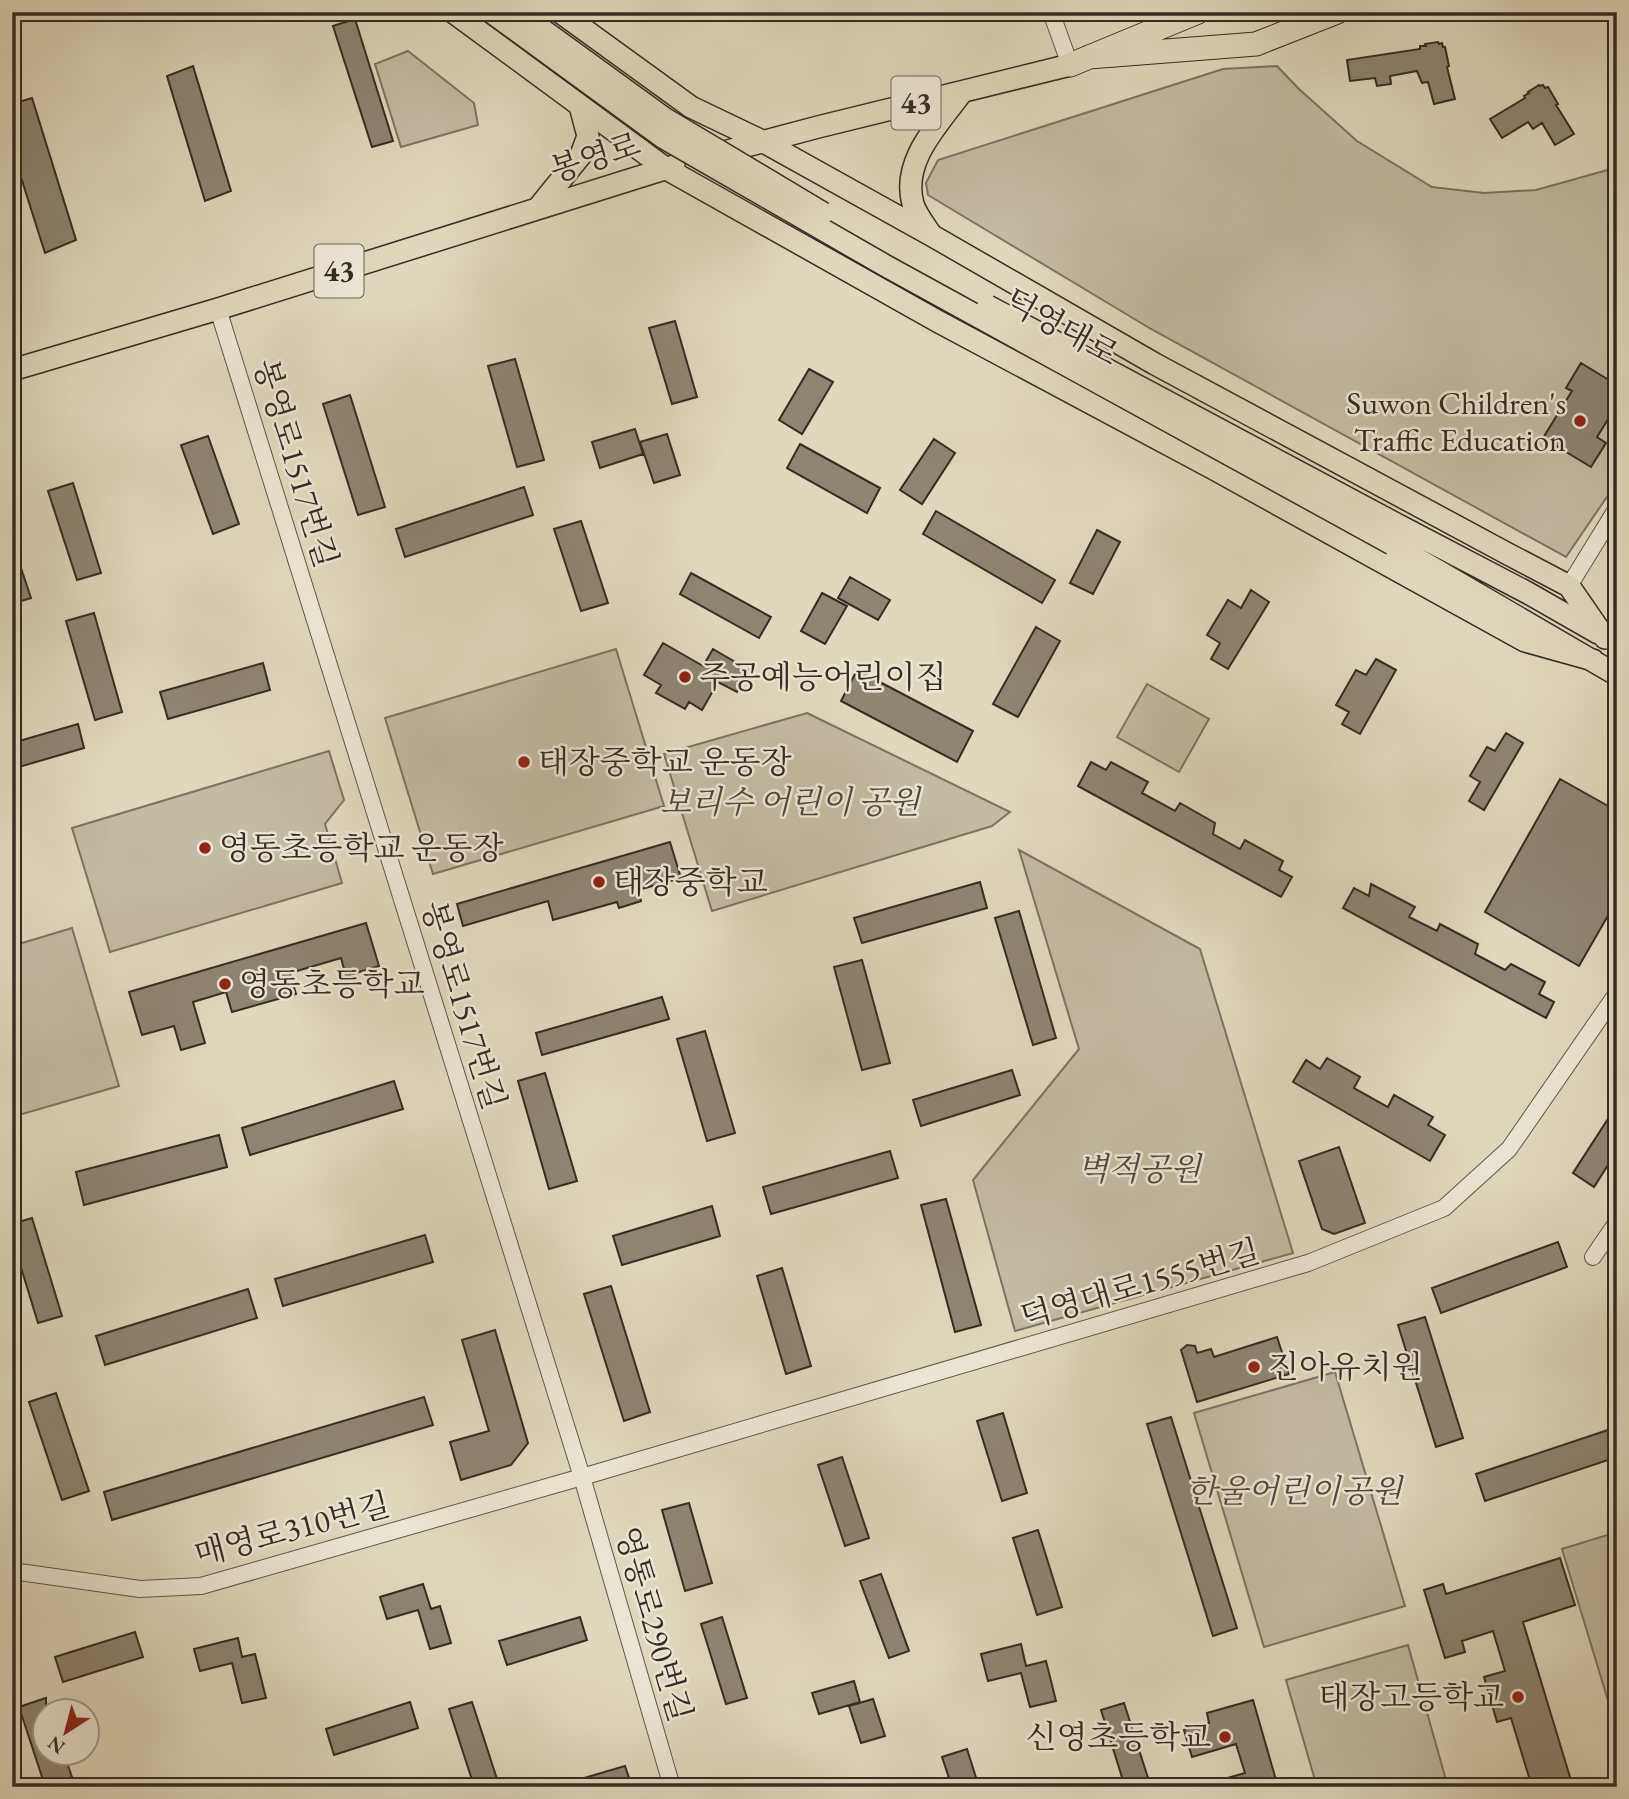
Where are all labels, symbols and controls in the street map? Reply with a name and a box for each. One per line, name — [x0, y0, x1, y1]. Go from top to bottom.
road number: 43 — [892, 76, 940, 130]
street label: 봉영로 — [544, 123, 646, 191]
road number: 43 — [314, 244, 364, 298]
street label: 덕영대로 — [998, 279, 1126, 375]
street label: 봉영로1517번길 — [244, 354, 348, 572]
place label: Suwon Children's Traffic Education — [1346, 382, 1566, 461]
marker: Suwon Children's Traffic Education — [1572, 413, 1588, 429]
place label: 주공예능어린이집 — [699, 656, 946, 698]
marker: 주공예능어린이집 — [677, 669, 693, 685]
place label: 태장중학교 운동장 — [538, 741, 792, 783]
marker: 태장중학교 운동장 — [516, 754, 532, 770]
park label: 보리수 어린이 공원 — [660, 781, 922, 823]
place label: 영동초등학교 운동장 — [219, 827, 504, 869]
marker: 영동초등학교 운동장 — [197, 840, 213, 856]
place label: 태장중학교 — [613, 861, 768, 903]
marker: 태장중학교 — [591, 874, 607, 890]
street label: 봉영로1517번길 — [412, 896, 516, 1114]
place label: 영동초등학교 — [239, 963, 425, 1005]
marker: 영동초등학교 — [217, 976, 233, 992]
park label: 벽적공원 — [1077, 1148, 1203, 1190]
street label: 덕영대로1555번길 — [1016, 1230, 1264, 1338]
place label: 진아유치원 — [1268, 1346, 1423, 1388]
marker: 진아유치원 — [1246, 1359, 1262, 1375]
park label: 한울어린이공원 — [1186, 1470, 1404, 1512]
street label: 매영로310번길 — [190, 1483, 394, 1575]
street label: 영통로290번길 — [606, 1522, 702, 1726]
place label: 태장고등학교 — [1319, 1676, 1504, 1718]
marker: 태장고등학교 — [1510, 1689, 1526, 1705]
north arrow — [32, 1698, 102, 1768]
place label: 신영초등학교 — [1026, 1716, 1211, 1758]
marker: 신영초등학교 — [1217, 1729, 1233, 1745]
text: N — [42, 1730, 70, 1760]

